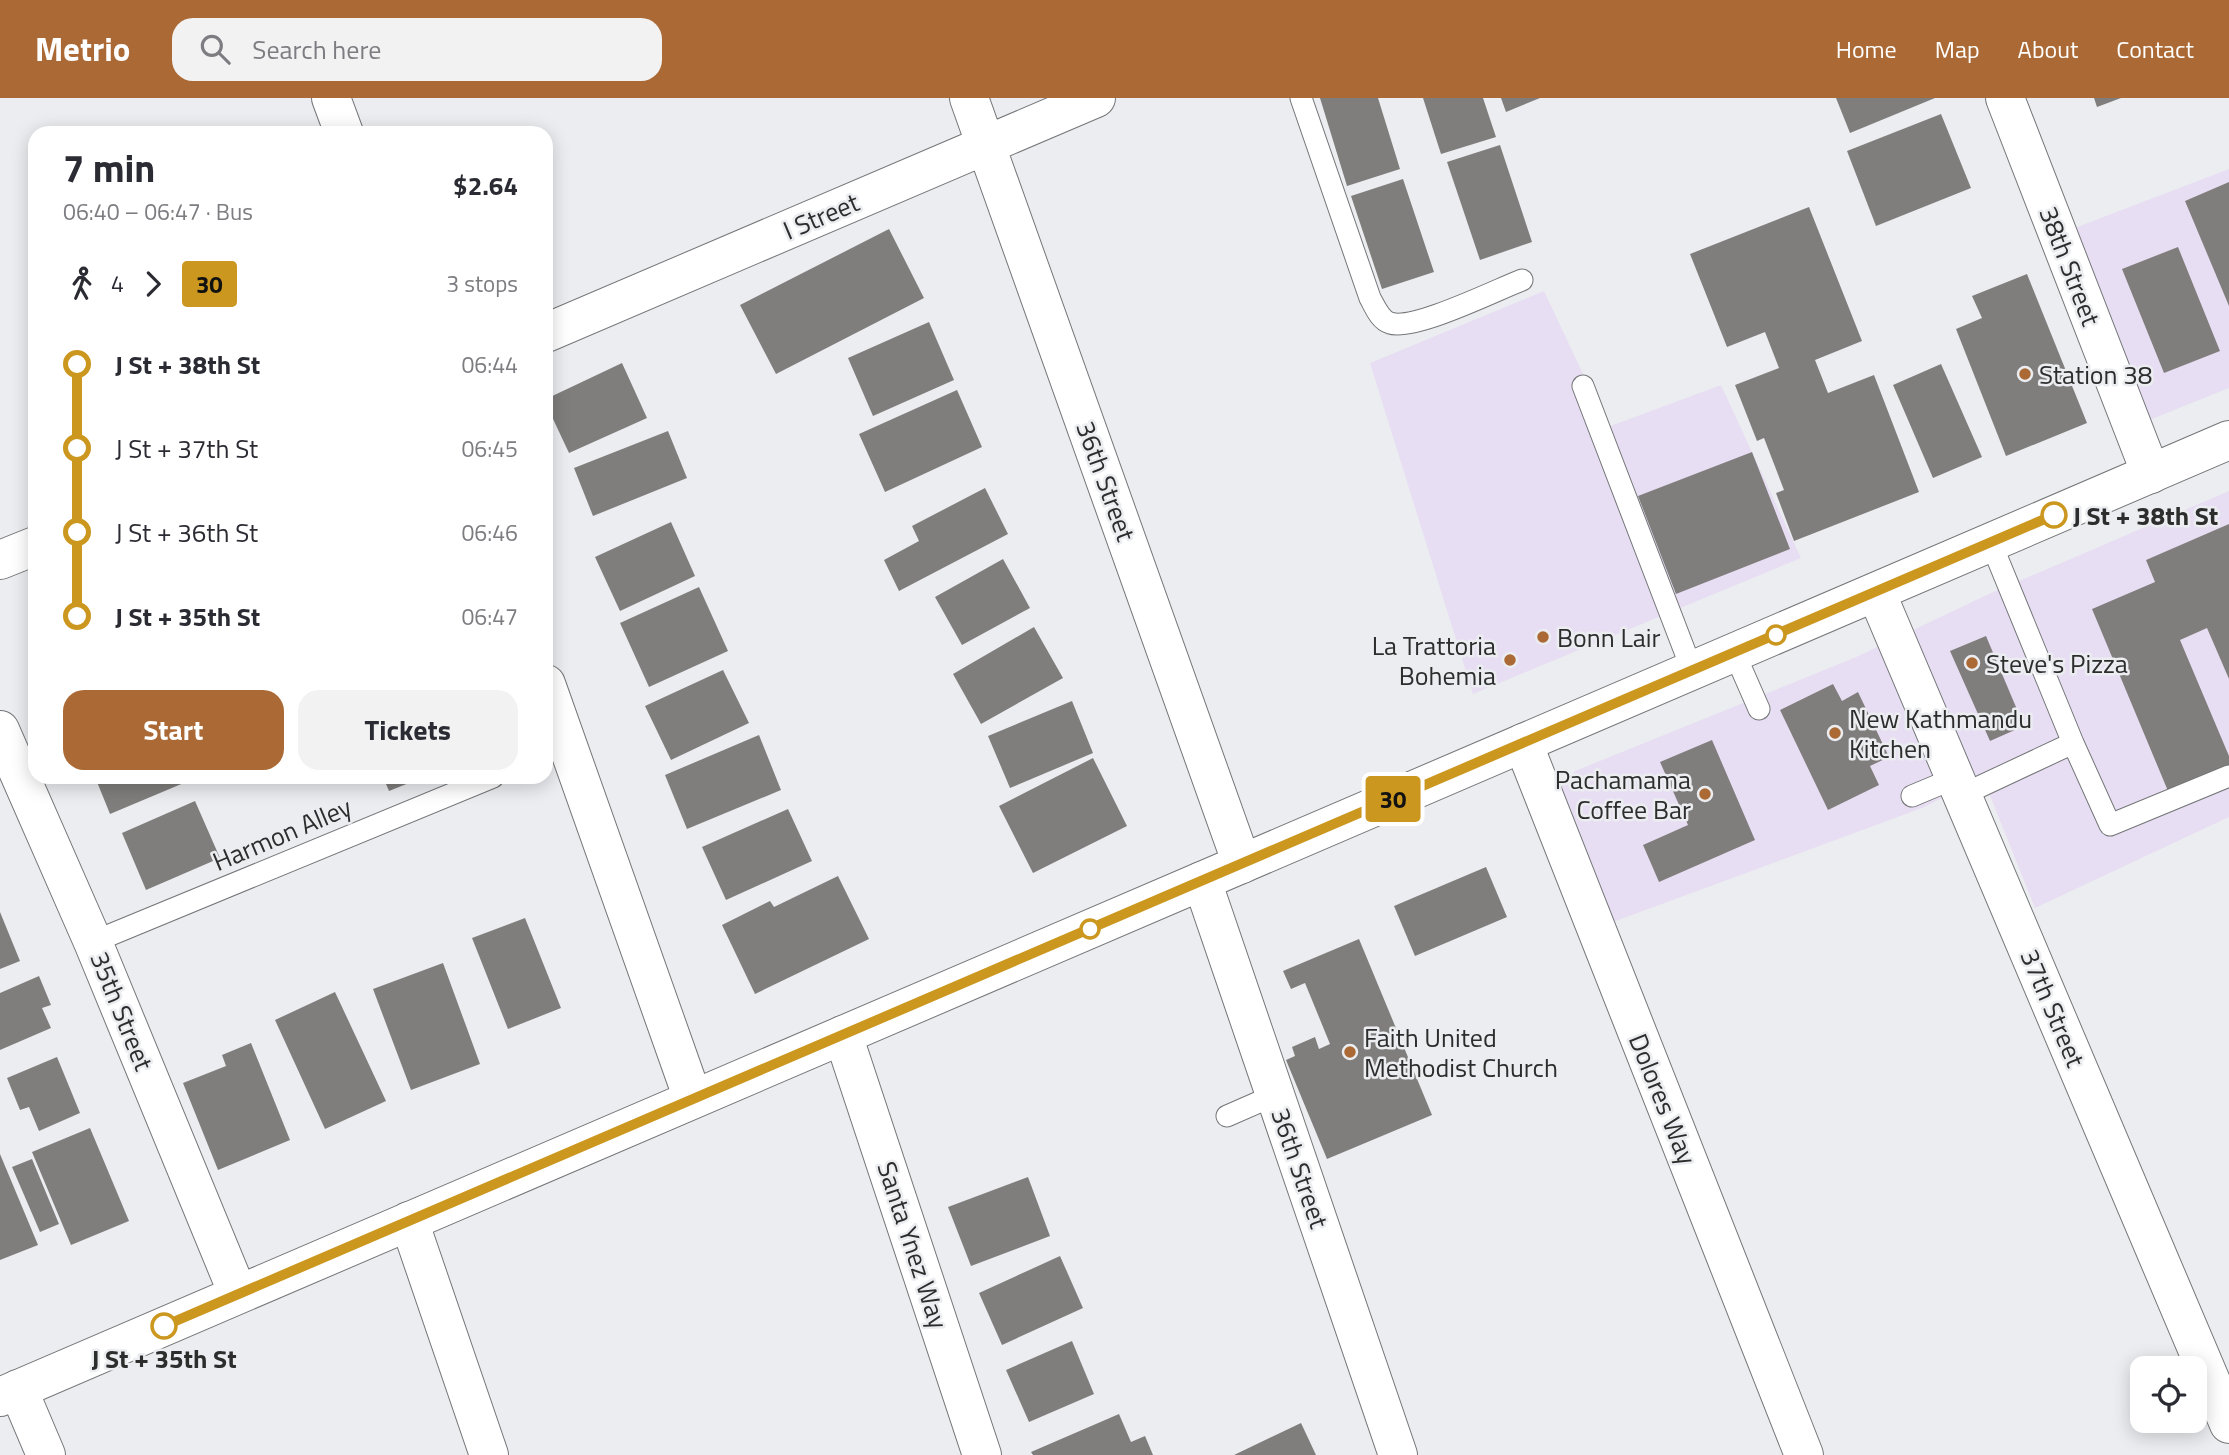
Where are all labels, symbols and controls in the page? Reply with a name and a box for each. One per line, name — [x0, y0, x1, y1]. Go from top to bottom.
search box — [172, 18, 662, 81]
text: Metrio — [35, 24, 130, 74]
icon: search — [196, 30, 234, 68]
text: Search here — [252, 30, 381, 69]
text: Home — [1836, 31, 1897, 67]
text: Map — [1935, 31, 1980, 67]
text: About — [2018, 31, 2078, 67]
text: Contact — [2116, 31, 2194, 67]
text: 7 min — [63, 139, 155, 197]
text: $2.64 — [453, 166, 518, 205]
street label: I Street — [777, 183, 865, 249]
text: 06:40 – 06:47 · Bus — [63, 194, 253, 229]
street label: 38th Street — [2029, 201, 2111, 331]
icon: walk — [63, 265, 101, 303]
icon: forward — [134, 265, 172, 303]
text: 4 — [111, 266, 124, 301]
text: 30 — [196, 266, 223, 302]
text: 3 stops — [446, 266, 518, 301]
text: J St + 38th St — [115, 345, 260, 384]
text: 06:44 — [461, 347, 518, 382]
place label: Station 38 — [2039, 355, 2152, 394]
marker: Station 38 — [2017, 366, 2033, 382]
street label: 36th Street — [1066, 416, 1146, 546]
text: J St + 37th St — [115, 429, 258, 468]
text: 06:45 — [461, 431, 518, 466]
place label: J St + 38th St — [2073, 496, 2218, 535]
marker: J St + 38th St — [2041, 502, 2067, 528]
text: J St + 36th St — [115, 513, 258, 552]
text: 06:46 — [461, 515, 518, 550]
text: J St + 35th St — [115, 597, 260, 636]
text: 06:47 — [461, 599, 518, 634]
place label: Bonn Lair — [1557, 618, 1661, 657]
unlabelled marker — [1766, 625, 1786, 645]
place label: La Trattoria Bohemia — [1372, 626, 1496, 695]
marker: Bonn Lair — [1535, 629, 1551, 645]
place label: Steve's Pizza — [1986, 644, 2128, 683]
marker: La Trattoria Bohemia — [1502, 652, 1518, 668]
marker: Steve's Pizza — [1964, 655, 1980, 671]
button: Start — [63, 690, 284, 770]
button: Tickets — [298, 690, 518, 770]
place label: New Kathmandu Kitchen — [1849, 699, 2032, 768]
marker: New Kathmandu Kitchen — [1827, 725, 1843, 741]
place label: Pachamama Coffee Bar — [1555, 760, 1691, 829]
line badge: 30 — [1362, 776, 1424, 822]
text: 30 — [1380, 781, 1406, 817]
marker: Pachamama Coffee Bar — [1697, 786, 1713, 802]
street label: Harmon Alley — [206, 787, 358, 881]
unlabelled marker — [1080, 919, 1100, 939]
street label: 37th Street — [2011, 943, 2095, 1073]
street label: 35th Street — [81, 946, 163, 1076]
place label: Faith United Methodist Church — [1364, 1018, 1558, 1087]
street label: Dolores Way — [1619, 1028, 1707, 1170]
marker: Faith United Methodist Church — [1342, 1044, 1358, 1060]
street label: 36th Street — [1261, 1103, 1339, 1233]
street label: Santa Ynez Way — [868, 1156, 958, 1334]
marker: J St + 35th St — [151, 1313, 177, 1339]
place label: J St + 35th St — [91, 1339, 237, 1378]
map controls — [2130, 1356, 2207, 1433]
button: locate — [2130, 1356, 2207, 1433]

